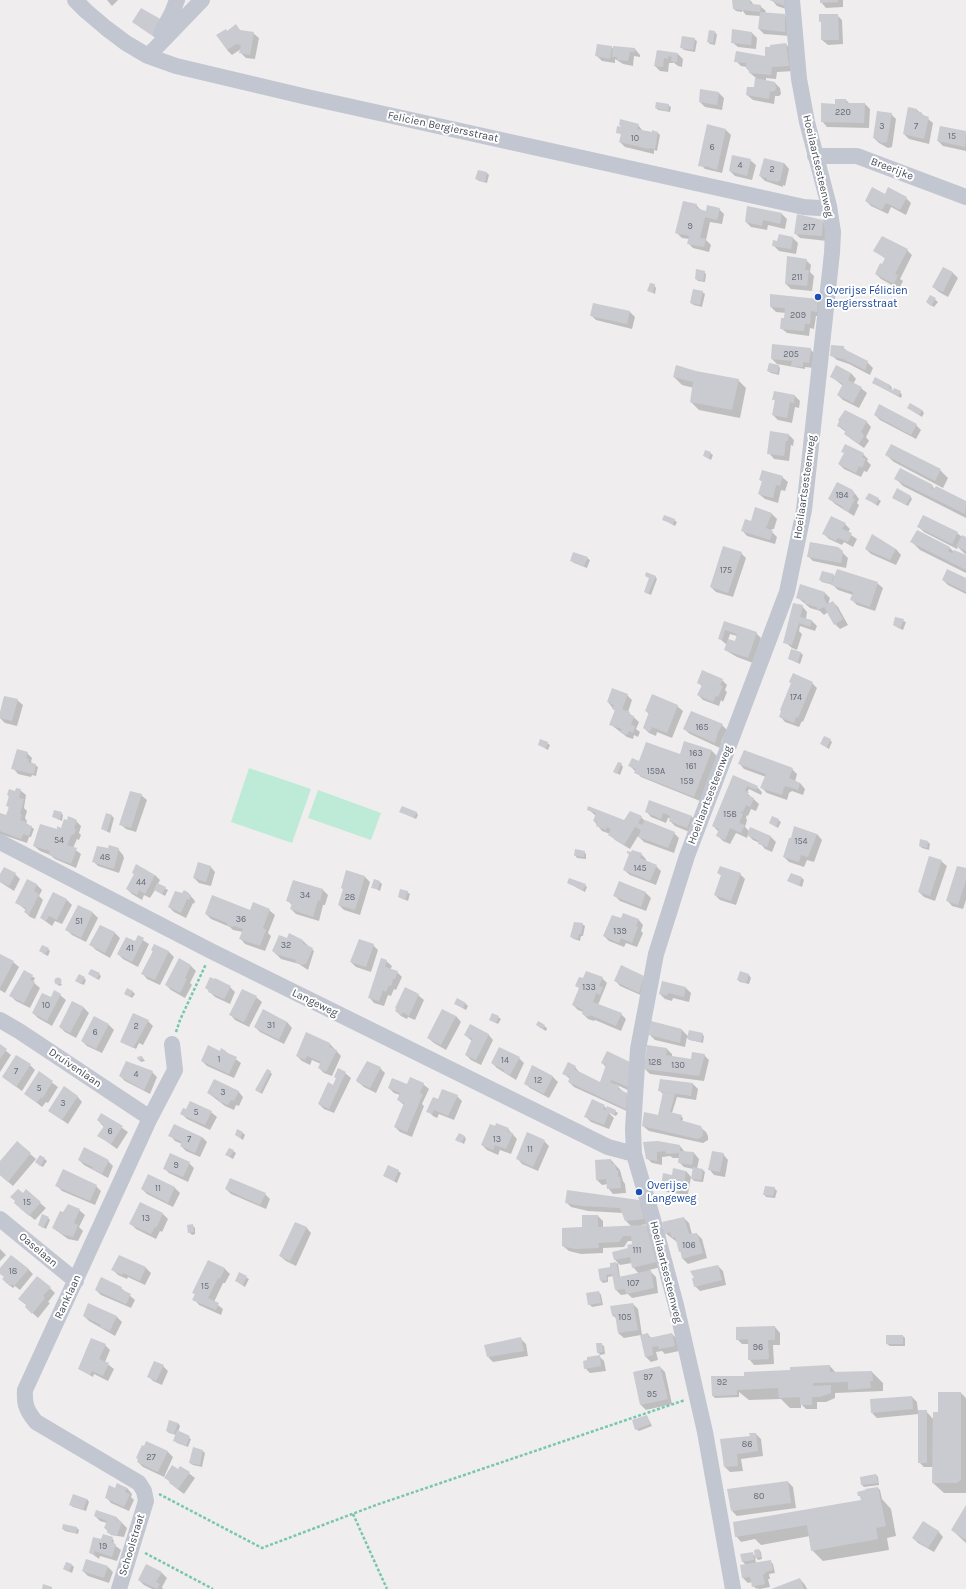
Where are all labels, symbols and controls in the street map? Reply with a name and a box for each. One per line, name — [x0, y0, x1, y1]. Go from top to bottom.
house number: 220 — [835, 107, 851, 117]
street label: Felicien Bergiersstraat — [387, 109, 499, 145]
street label: Hoeilaartsesteenweg — [800, 114, 836, 218]
house number: 3 — [879, 121, 885, 131]
house number: 7 — [914, 121, 918, 131]
house number: 15 — [948, 131, 956, 141]
house number: 10 — [631, 133, 639, 143]
house number: 6 — [709, 142, 715, 152]
street label: Breerijke — [869, 155, 915, 183]
house number: 4 — [737, 160, 743, 170]
house number: 2 — [769, 164, 775, 174]
house number: 9 — [687, 221, 693, 231]
house number: 217 — [803, 222, 815, 232]
house number: 211 — [791, 272, 803, 282]
place label: Overijse Félicien Bergiersstraat — [826, 284, 908, 310]
marker: Overijse Félicien Bergiersstraat — [813, 292, 823, 302]
house number: 209 — [790, 310, 806, 320]
house number: 205 — [783, 349, 799, 359]
street label: Hoeilaartsesteenweg — [791, 434, 819, 540]
house number: 194 — [835, 490, 849, 500]
house number: 175 — [720, 565, 732, 575]
house number: 174 — [790, 692, 802, 702]
house number: 165 — [695, 722, 709, 732]
street label: Hoeilaartsesteenweg — [685, 744, 735, 846]
house number: 163 — [689, 748, 703, 758]
house number: 161 — [685, 761, 697, 771]
house number: 159A — [647, 766, 665, 776]
house number: 159 — [680, 776, 694, 786]
house number: 158 — [723, 809, 737, 819]
house number: 54 — [54, 835, 64, 845]
house number: 154 — [794, 836, 808, 846]
house number: 48 — [100, 852, 110, 862]
house number: 145 — [633, 863, 647, 873]
house number: 44 — [136, 877, 146, 887]
house number: 34 — [300, 890, 310, 900]
house number: 28 — [345, 892, 355, 902]
house number: 36 — [236, 914, 246, 924]
house number: 51 — [75, 916, 83, 926]
house number: 139 — [613, 926, 627, 936]
house number: 32 — [281, 940, 291, 950]
house number: 41 — [126, 943, 134, 953]
house number: 133 — [582, 982, 596, 992]
street label: Langeweg — [290, 986, 340, 1020]
house number: 10 — [42, 1000, 50, 1010]
house number: 31 — [267, 1020, 275, 1030]
house number: 2 — [133, 1021, 139, 1031]
house number: 6 — [92, 1027, 98, 1037]
street label: Druivenlaan — [46, 1046, 104, 1090]
house number: 1 — [218, 1054, 220, 1064]
house number: 14 — [501, 1055, 509, 1065]
house number: 128 — [648, 1057, 662, 1067]
house number: 130 — [671, 1060, 685, 1070]
house number: 7 — [14, 1066, 18, 1076]
house number: 4 — [133, 1069, 139, 1079]
house number: 12 — [534, 1075, 542, 1085]
house number: 5 — [36, 1083, 42, 1093]
house number: 3 — [220, 1087, 226, 1097]
house number: 3 — [60, 1098, 66, 1108]
house number: 5 — [193, 1107, 199, 1117]
house number: 6 — [107, 1126, 113, 1136]
house number: 7 — [187, 1134, 191, 1144]
house number: 13 — [493, 1134, 501, 1144]
house number: 11 — [527, 1144, 533, 1154]
house number: 9 — [173, 1160, 179, 1170]
place label: Overijse Langeweg — [647, 1179, 697, 1205]
house number: 11 — [155, 1183, 161, 1193]
marker: Overijse Langeweg — [634, 1187, 644, 1197]
house number: 15 — [23, 1197, 31, 1207]
house number: 13 — [142, 1213, 150, 1223]
street label: Hoeilaartsesteenweg — [647, 1220, 685, 1324]
street label: Oaselaan — [16, 1230, 60, 1270]
house number: 106 — [682, 1240, 696, 1250]
house number: 111 — [633, 1245, 641, 1255]
house number: 18 — [9, 1266, 17, 1276]
street label: Ranklaan — [52, 1273, 84, 1321]
house number: 107 — [627, 1278, 639, 1288]
house number: 15 — [201, 1281, 209, 1291]
house number: 105 — [618, 1312, 632, 1322]
house number: 96 — [753, 1342, 763, 1352]
house number: 97 — [643, 1372, 653, 1382]
house number: 92 — [717, 1377, 727, 1387]
house number: 95 — [647, 1389, 657, 1399]
house number: 86 — [742, 1439, 752, 1449]
house number: 27 — [146, 1452, 156, 1462]
house number: 80 — [754, 1491, 764, 1501]
street label: Schoolstraat — [116, 1512, 148, 1578]
house number: 19 — [99, 1541, 107, 1551]

